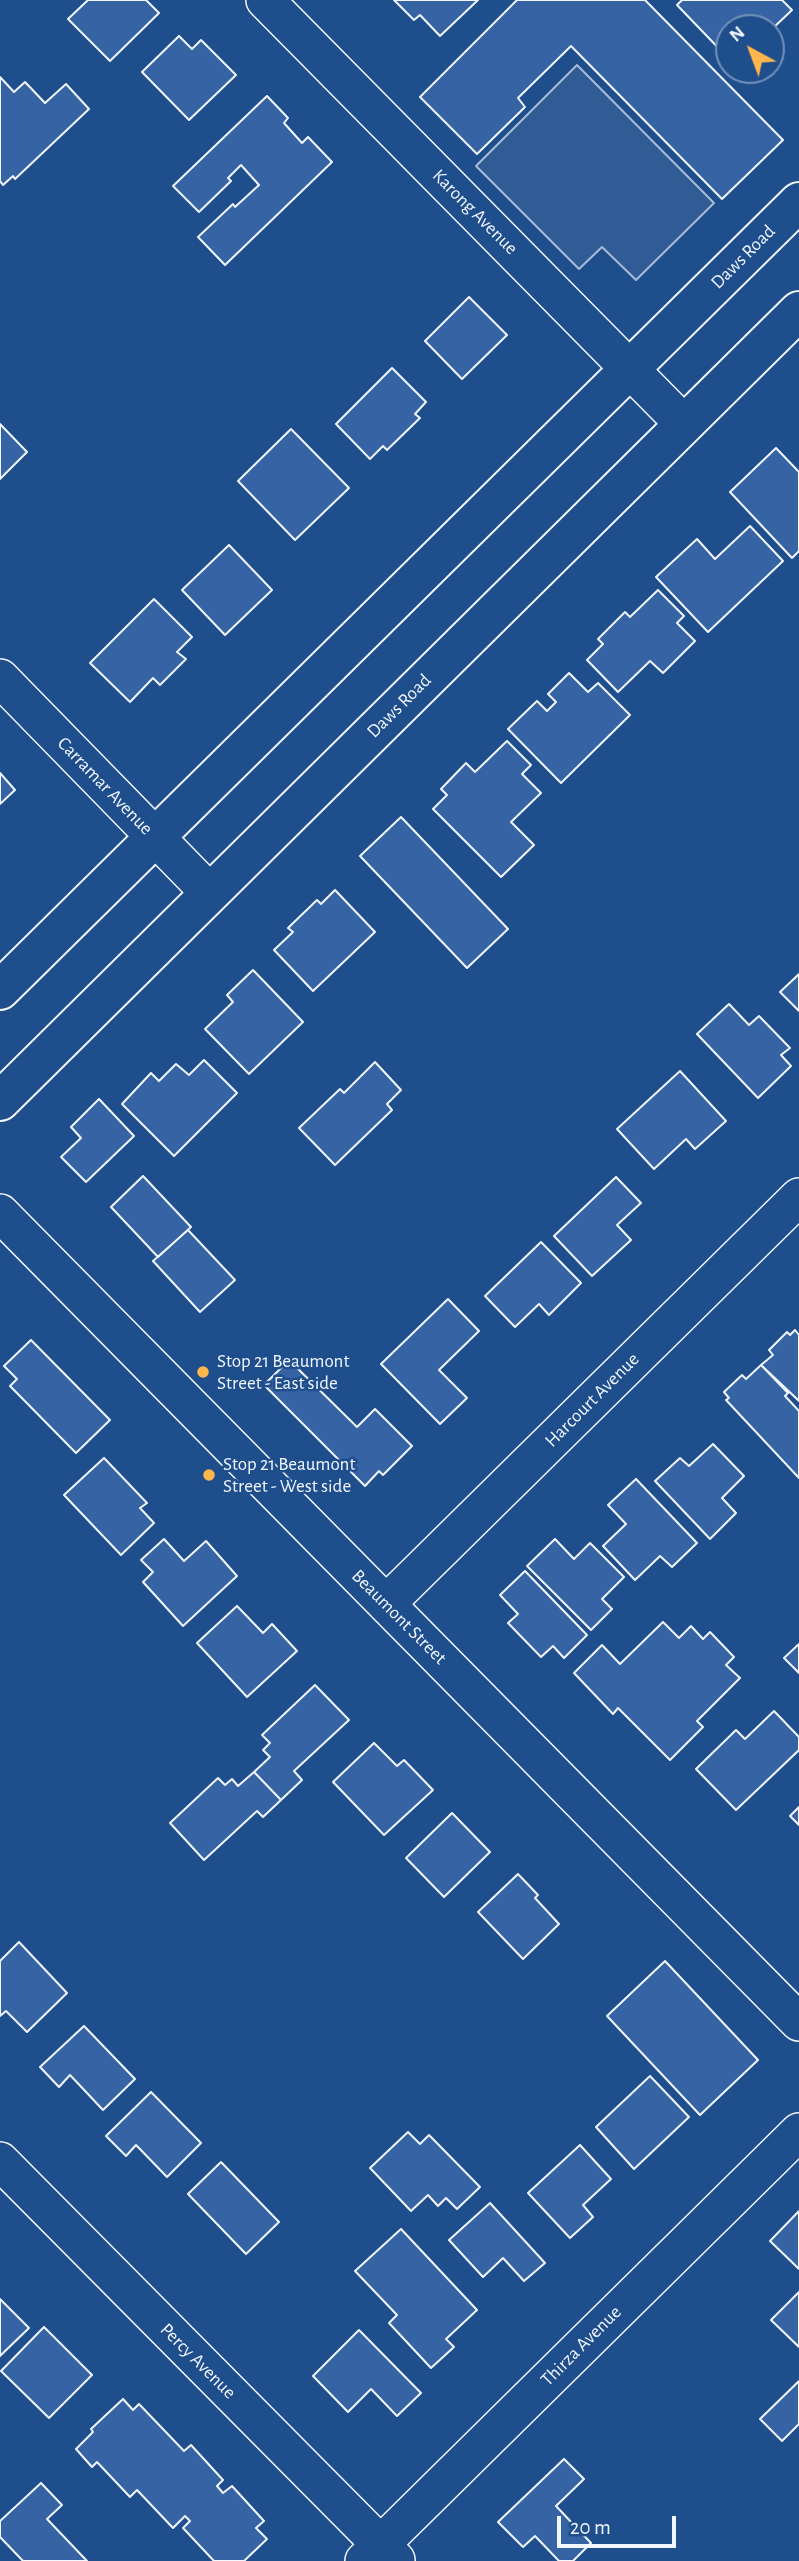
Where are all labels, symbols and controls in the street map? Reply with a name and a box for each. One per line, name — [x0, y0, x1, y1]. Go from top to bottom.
north arrow — [715, 14, 785, 84]
text: N — [726, 23, 748, 46]
street label: Karong Avenue — [427, 164, 523, 260]
street label: Daws Road — [706, 220, 780, 294]
street label: Daws Road — [362, 669, 436, 743]
street label: Carramar Avenue — [52, 732, 158, 840]
street label: Harcourt Avenue — [540, 1348, 644, 1452]
place label: Stop 21 Beaumont Street - East side — [217, 1350, 349, 1394]
marker: Stop 21 Beaumont Street - East side — [195, 1364, 211, 1380]
place label: Stop 21 Beaumont Street - West side — [223, 1453, 355, 1497]
marker: Stop 21 Beaumont Street - West side — [201, 1467, 217, 1483]
street label: Beaumont Street — [347, 1565, 451, 1669]
street label: Thirza Avenue — [536, 2301, 626, 2391]
street label: Percy Avenue — [155, 2318, 241, 2404]
scale bar — [561, 2502, 680, 2546]
text: 20 m — [570, 2517, 611, 2538]

